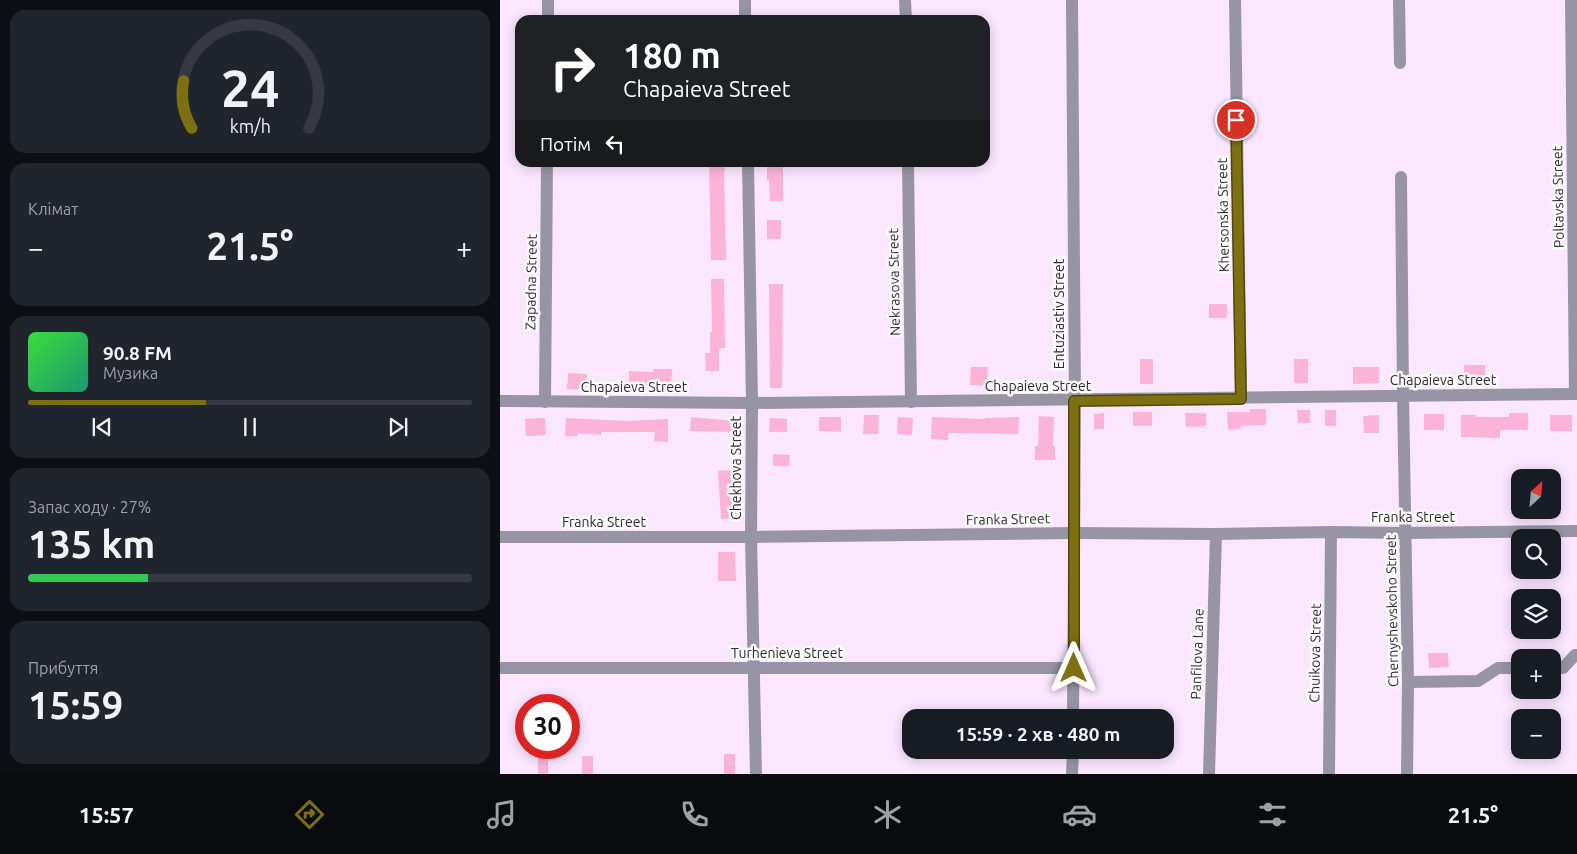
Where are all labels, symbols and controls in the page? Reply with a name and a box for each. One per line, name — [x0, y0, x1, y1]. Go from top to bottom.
icon: right — [540, 35, 605, 100]
text: 180 m — [623, 35, 721, 75]
text: 24 — [221, 59, 279, 117]
text: Chapaieva Street — [623, 76, 791, 101]
pin — [1215, 99, 1257, 141]
icon: arrive — [1222, 106, 1250, 134]
text: km/h — [229, 116, 271, 136]
icon: left — [601, 130, 629, 158]
text: Потім — [540, 133, 591, 155]
street label: Poltavska Street — [1549, 145, 1567, 248]
street label: Khersonska Street — [1214, 157, 1232, 272]
text: Клімат — [28, 200, 78, 218]
text: 21.5° — [206, 225, 294, 267]
street label: Nekrasova Street — [885, 227, 903, 336]
text: − — [28, 232, 44, 263]
text: + — [456, 232, 472, 263]
street label: Zapadna Street — [522, 233, 540, 330]
street label: Entuziastiv Street — [1051, 258, 1067, 369]
text: 90.8 FM — [103, 342, 172, 364]
text: Музика — [103, 364, 158, 382]
street label: Chapaieva Street — [1390, 372, 1497, 388]
street label: Chapaieva Street — [985, 378, 1092, 394]
street label: Chapaieva Street — [581, 379, 688, 395]
icon: previous — [88, 413, 116, 441]
icon: pause — [236, 413, 264, 441]
icon: next — [384, 413, 412, 441]
street label: Chekhova Street — [728, 416, 744, 520]
north arrow — [1511, 469, 1561, 519]
map controls — [1511, 469, 1561, 759]
text: Запас ходу · 27% — [28, 498, 151, 516]
street label: Franka Street — [1371, 509, 1456, 525]
street label: Franka Street — [966, 510, 1051, 528]
street label: Franka Street — [562, 514, 647, 530]
text: 135 km — [28, 523, 155, 565]
button: search — [1511, 529, 1561, 579]
street label: Chernyshevskoho Street — [1383, 534, 1401, 687]
button: layers — [1511, 589, 1561, 639]
street label: Chuikova Street — [1306, 603, 1324, 703]
street label: Panfilova Lane — [1187, 608, 1207, 700]
position arrow — [1047, 641, 1099, 693]
street label: Turhenieva Street — [731, 645, 843, 661]
button: + — [1511, 649, 1561, 699]
text: Прибуття — [28, 659, 98, 677]
text: 15:59 — [28, 684, 123, 726]
speed limit sign: 30 — [515, 694, 580, 759]
button: − — [1511, 709, 1561, 759]
text: 15:59 · 2 хв · 480 m — [956, 723, 1120, 745]
icon: directions — [292, 797, 327, 832]
icon: music — [484, 797, 519, 832]
icon: phone — [677, 797, 712, 832]
icon: climate — [870, 797, 905, 832]
icon: car — [1062, 797, 1097, 832]
icon: filters — [1255, 797, 1290, 832]
text: 15:57 — [79, 802, 134, 827]
text: 21.5° — [1448, 802, 1498, 827]

